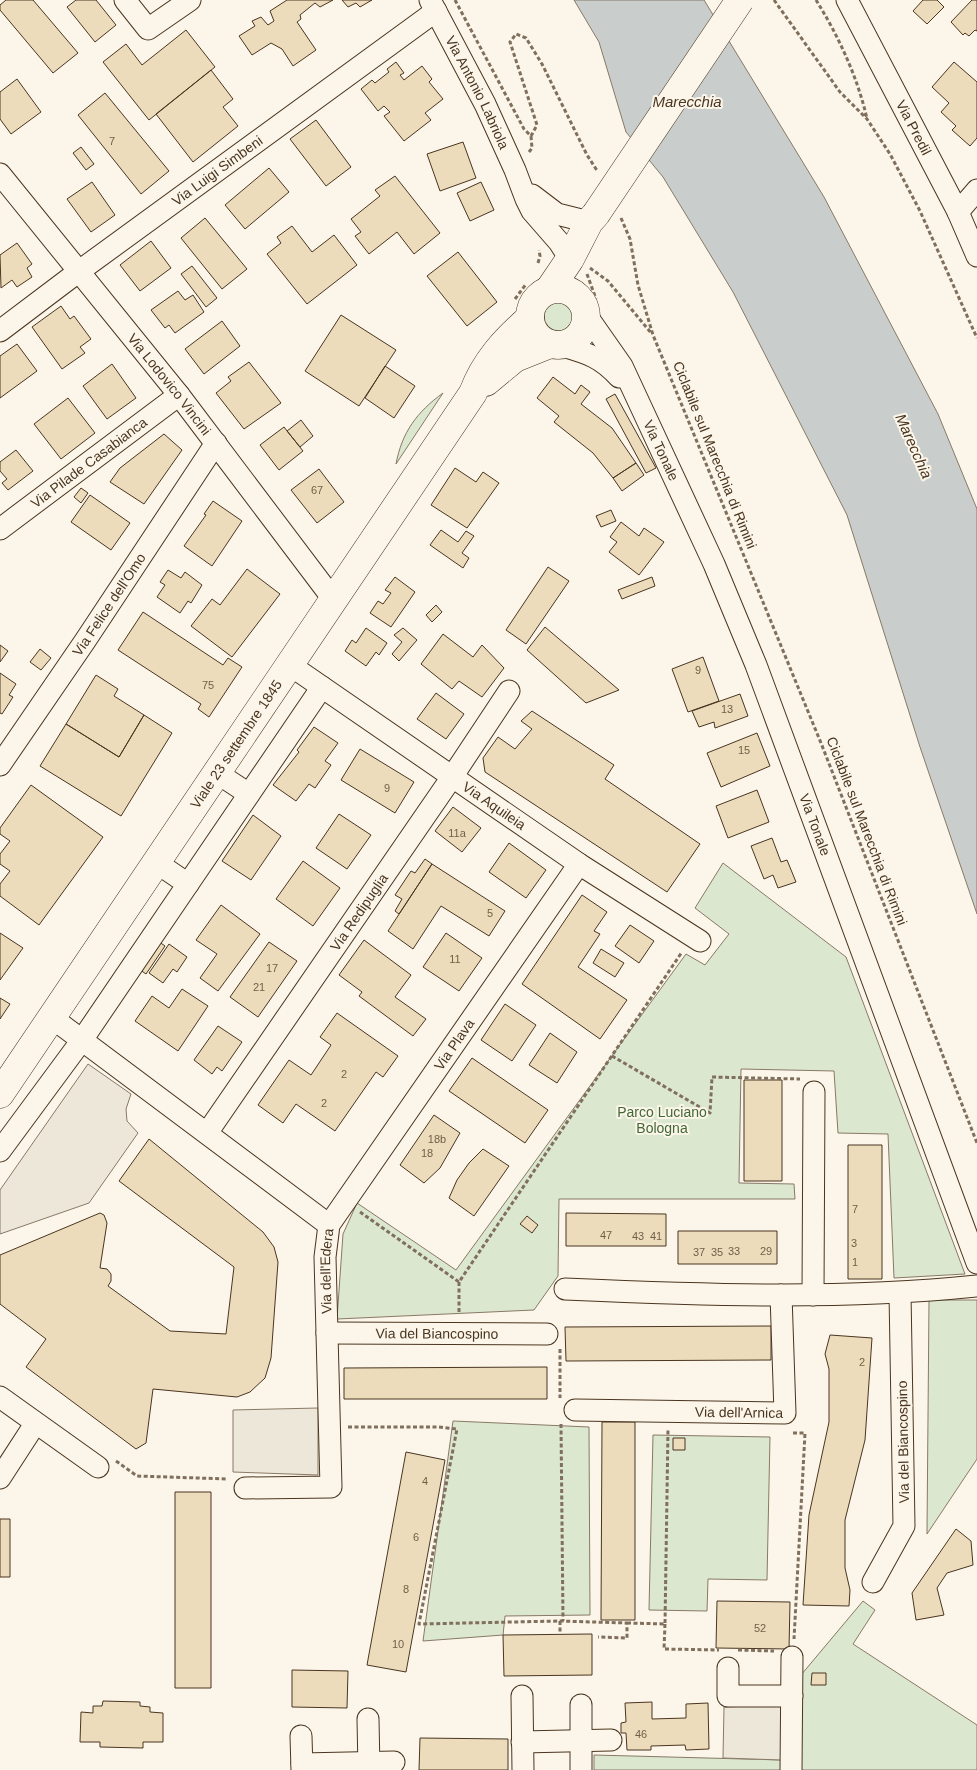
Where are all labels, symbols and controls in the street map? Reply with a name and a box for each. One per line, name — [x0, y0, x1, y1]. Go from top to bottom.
street label: Via Antonio Labriola — [442, 33, 512, 152]
water label: Marecchia — [652, 93, 722, 110]
street label: Via Predil — [893, 97, 935, 158]
street label: Via Luigi Simbeni — [169, 132, 266, 209]
house number: 7 — [109, 135, 115, 147]
street label: Via Lodovico Vincini — [124, 330, 214, 438]
street label: Ciclabile sul Marecchia di Rimini — [670, 359, 760, 551]
water label: Marecchia — [892, 411, 936, 481]
street label: Via Pilade Casabianca — [28, 414, 150, 511]
street label: Via Tonale — [640, 417, 682, 483]
house number: 67 — [311, 484, 323, 496]
street label: Via Felice dell'Omo — [69, 550, 149, 659]
house number: 9 — [695, 664, 701, 676]
street label: Viale 23 settembre 1845 — [187, 677, 285, 812]
house number: 75 — [202, 679, 214, 691]
house number: 13 — [721, 703, 733, 715]
street label: Ciclabile sul Marecchia di Rimini — [824, 734, 910, 928]
house number: 15 — [738, 744, 750, 756]
street label: Via Aquileia — [460, 778, 529, 833]
house number: 9 — [384, 782, 390, 794]
street label: Via Tonale — [796, 791, 834, 858]
house number: 11a — [448, 827, 467, 839]
street label: Via Redipuglia — [327, 870, 391, 954]
house number: 5 — [487, 907, 493, 919]
house number: 11 — [449, 953, 461, 965]
house number: 17 — [266, 962, 278, 974]
house number: 21 — [253, 981, 265, 993]
street label: Via Plava — [431, 1015, 478, 1073]
house number: 2 — [341, 1068, 347, 1080]
house number: 2 — [321, 1097, 327, 1109]
park label: Parco Luciano Bologna — [617, 1104, 707, 1136]
house number: 18b — [428, 1133, 446, 1145]
house number: 18 — [421, 1147, 433, 1159]
house number: 7 — [852, 1203, 858, 1215]
street label: Via dell'Edera — [317, 1227, 337, 1314]
house number: 47 — [600, 1229, 612, 1241]
house number: 43 — [632, 1230, 644, 1242]
house number: 41 — [650, 1230, 662, 1242]
house number: 3 — [851, 1237, 857, 1249]
house number: 33 — [728, 1245, 740, 1257]
house number: 29 — [760, 1245, 772, 1257]
house number: 37 — [693, 1246, 705, 1258]
house number: 35 — [711, 1246, 723, 1258]
house number: 1 — [852, 1256, 858, 1268]
street label: Via del Biancospino — [376, 1325, 499, 1342]
house number: 2 — [859, 1356, 865, 1368]
street label: Via del Biancospino — [894, 1380, 912, 1503]
street label: Via dell'Arnica — [695, 1404, 783, 1421]
house number: 4 — [422, 1475, 428, 1487]
house number: 6 — [413, 1531, 419, 1543]
house number: 8 — [403, 1583, 409, 1595]
house number: 52 — [754, 1622, 766, 1634]
house number: 10 — [392, 1638, 404, 1650]
house number: 46 — [635, 1728, 647, 1740]

